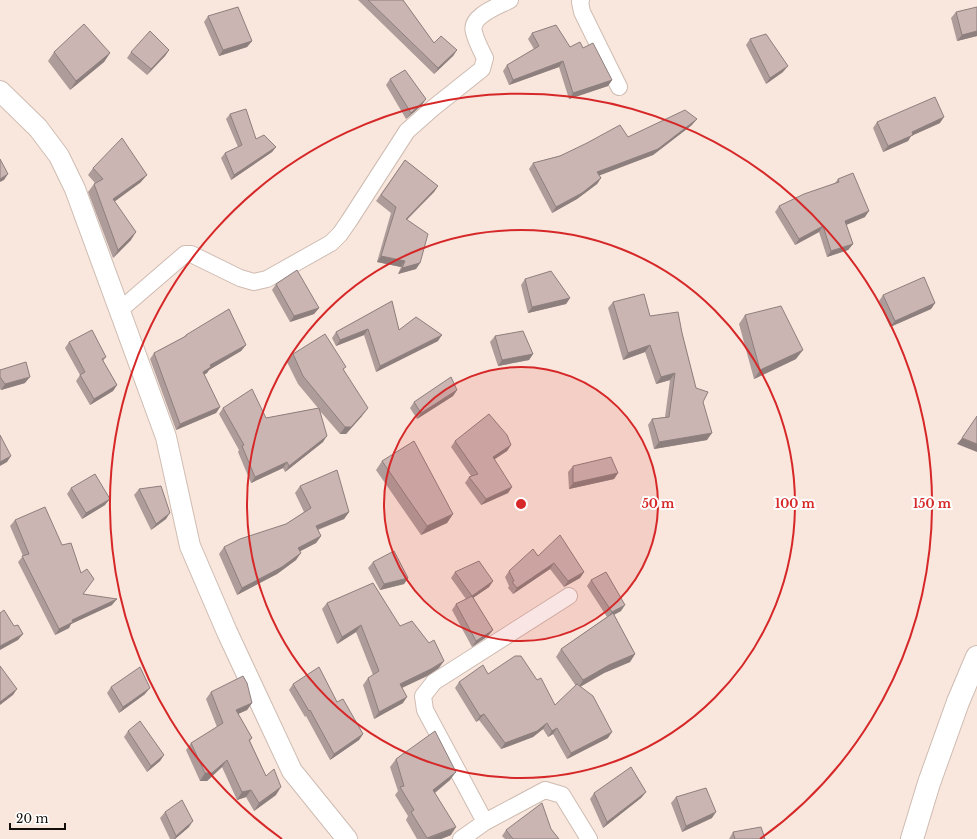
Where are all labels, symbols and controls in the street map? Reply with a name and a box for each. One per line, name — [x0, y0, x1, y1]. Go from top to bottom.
text: 50 m — [642, 496, 675, 511]
text: 100 m — [775, 496, 816, 511]
text: 150 m — [913, 496, 952, 511]
centre of rings — [514, 497, 528, 511]
scale bar — [10, 805, 65, 831]
text: 20 m — [16, 811, 48, 826]

